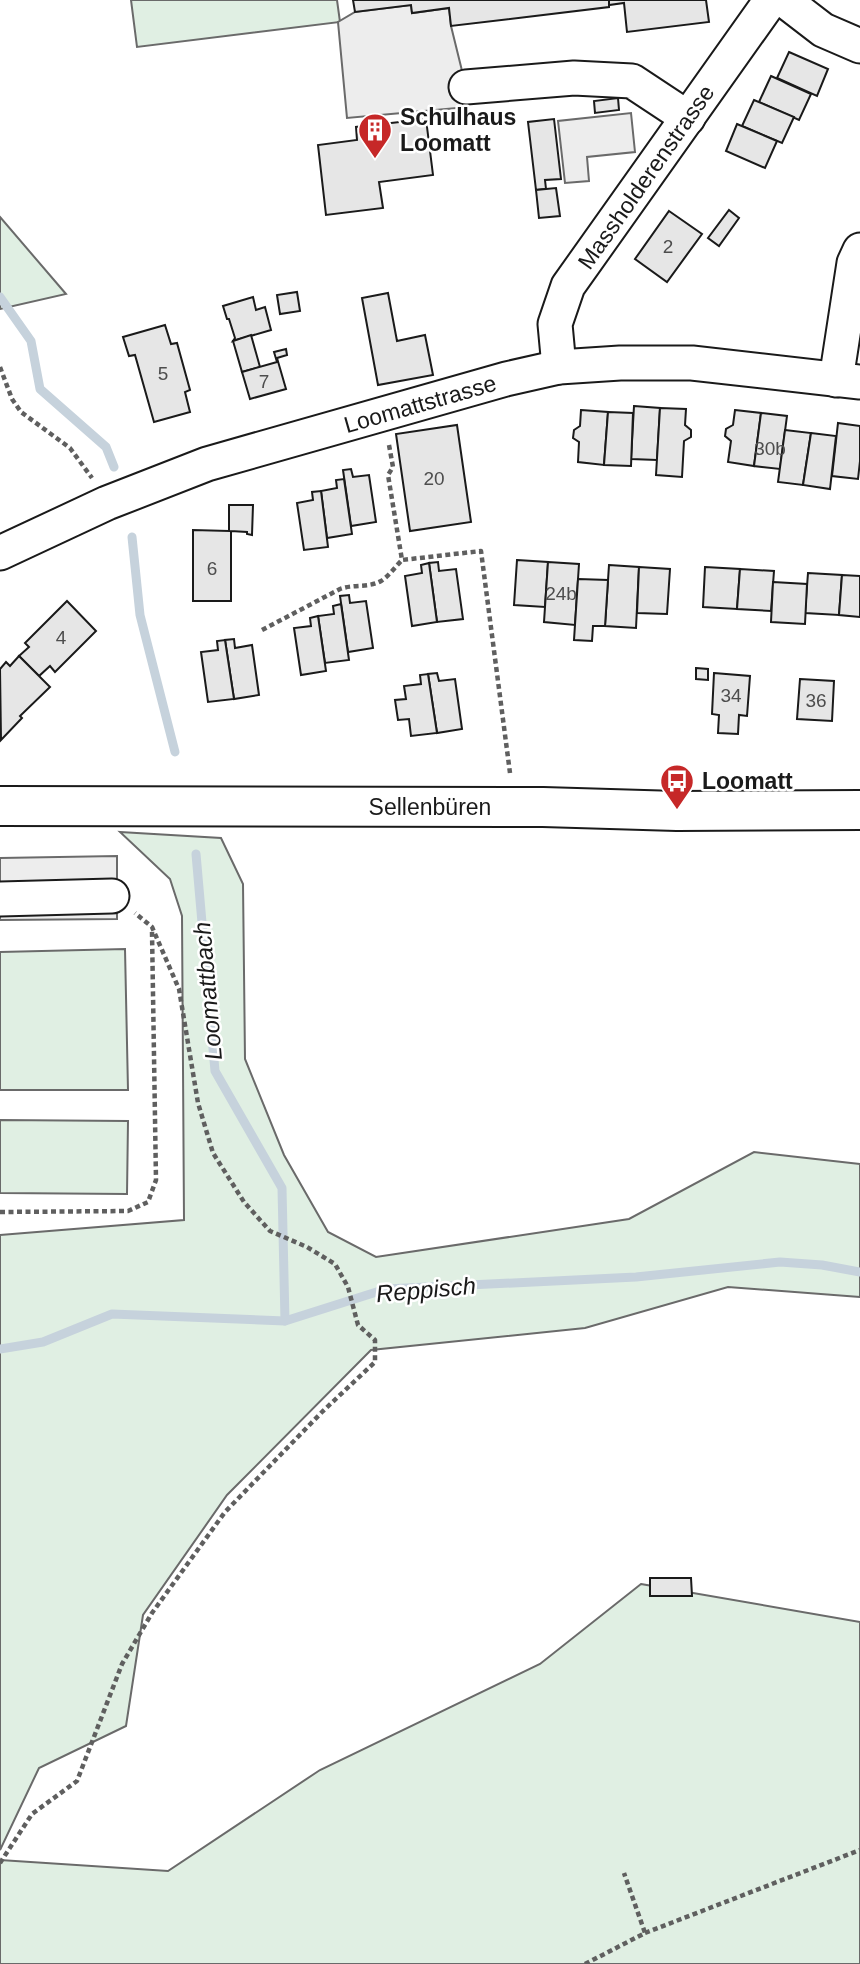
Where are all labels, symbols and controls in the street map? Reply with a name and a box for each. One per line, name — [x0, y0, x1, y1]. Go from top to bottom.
street label: Massholderenstrasse — [573, 80, 719, 274]
place label: Schulhaus Loomatt — [400, 104, 516, 156]
building icon: Schulhaus Loomatt — [356, 111, 394, 160]
house number: 2 — [663, 236, 673, 257]
house number: 5 — [158, 363, 168, 384]
street label: Loomattstrasse — [341, 370, 499, 438]
house number: 7 — [259, 371, 269, 392]
house number: 30b — [754, 438, 786, 459]
house number: 20 — [423, 468, 445, 489]
house number: 6 — [207, 558, 217, 579]
house number: 24b — [545, 583, 577, 604]
house number: 4 — [56, 627, 67, 648]
house number: 34 — [720, 685, 742, 706]
house number: 36 — [805, 690, 827, 711]
bus stop icon: Loomatt — [658, 762, 696, 811]
place label: Loomatt — [702, 768, 793, 794]
street label: Sellenbüren — [369, 794, 491, 820]
water label: Loomattbach — [188, 921, 227, 1061]
water label: Reppisch — [375, 1272, 477, 1307]

